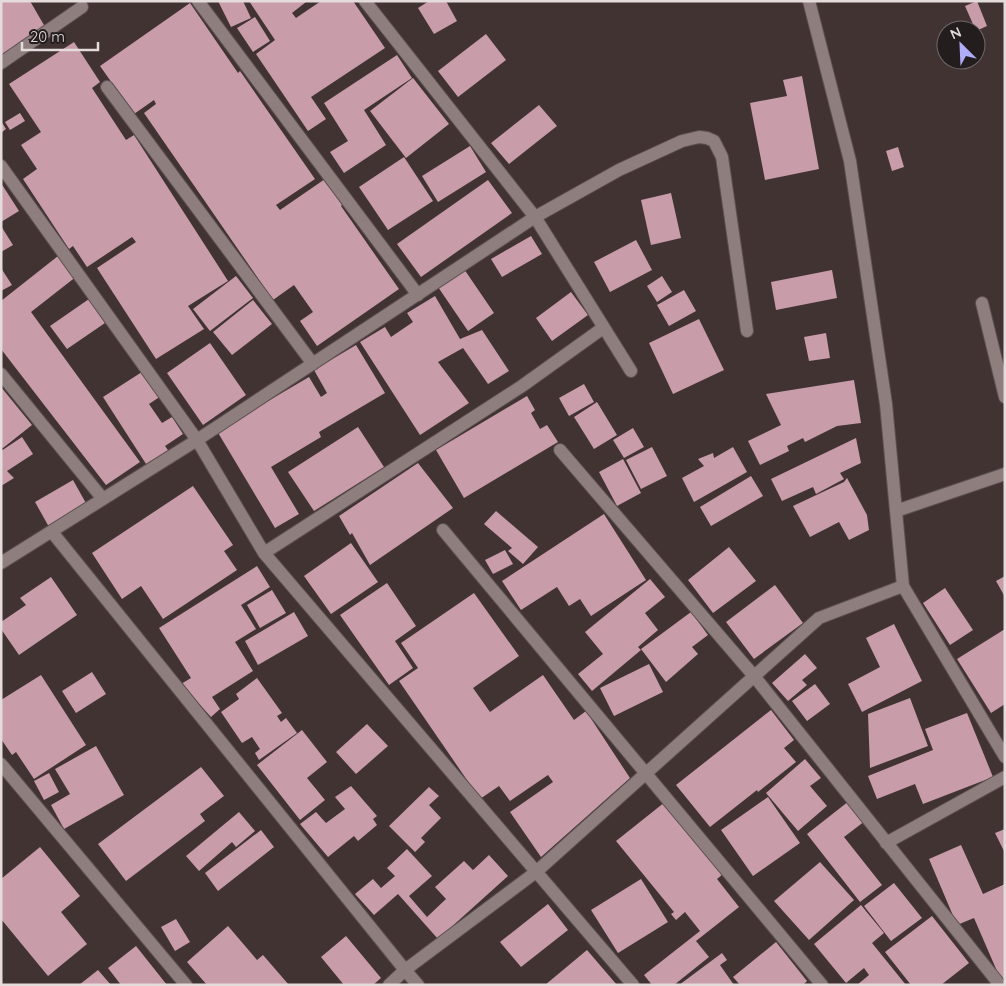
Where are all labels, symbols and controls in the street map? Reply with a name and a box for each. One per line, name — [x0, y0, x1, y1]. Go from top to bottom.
scale bar — [22, 20, 99, 52]
north arrow — [936, 20, 986, 70]
text: N — [947, 23, 964, 43]
text: 20 m — [30, 27, 65, 46]

